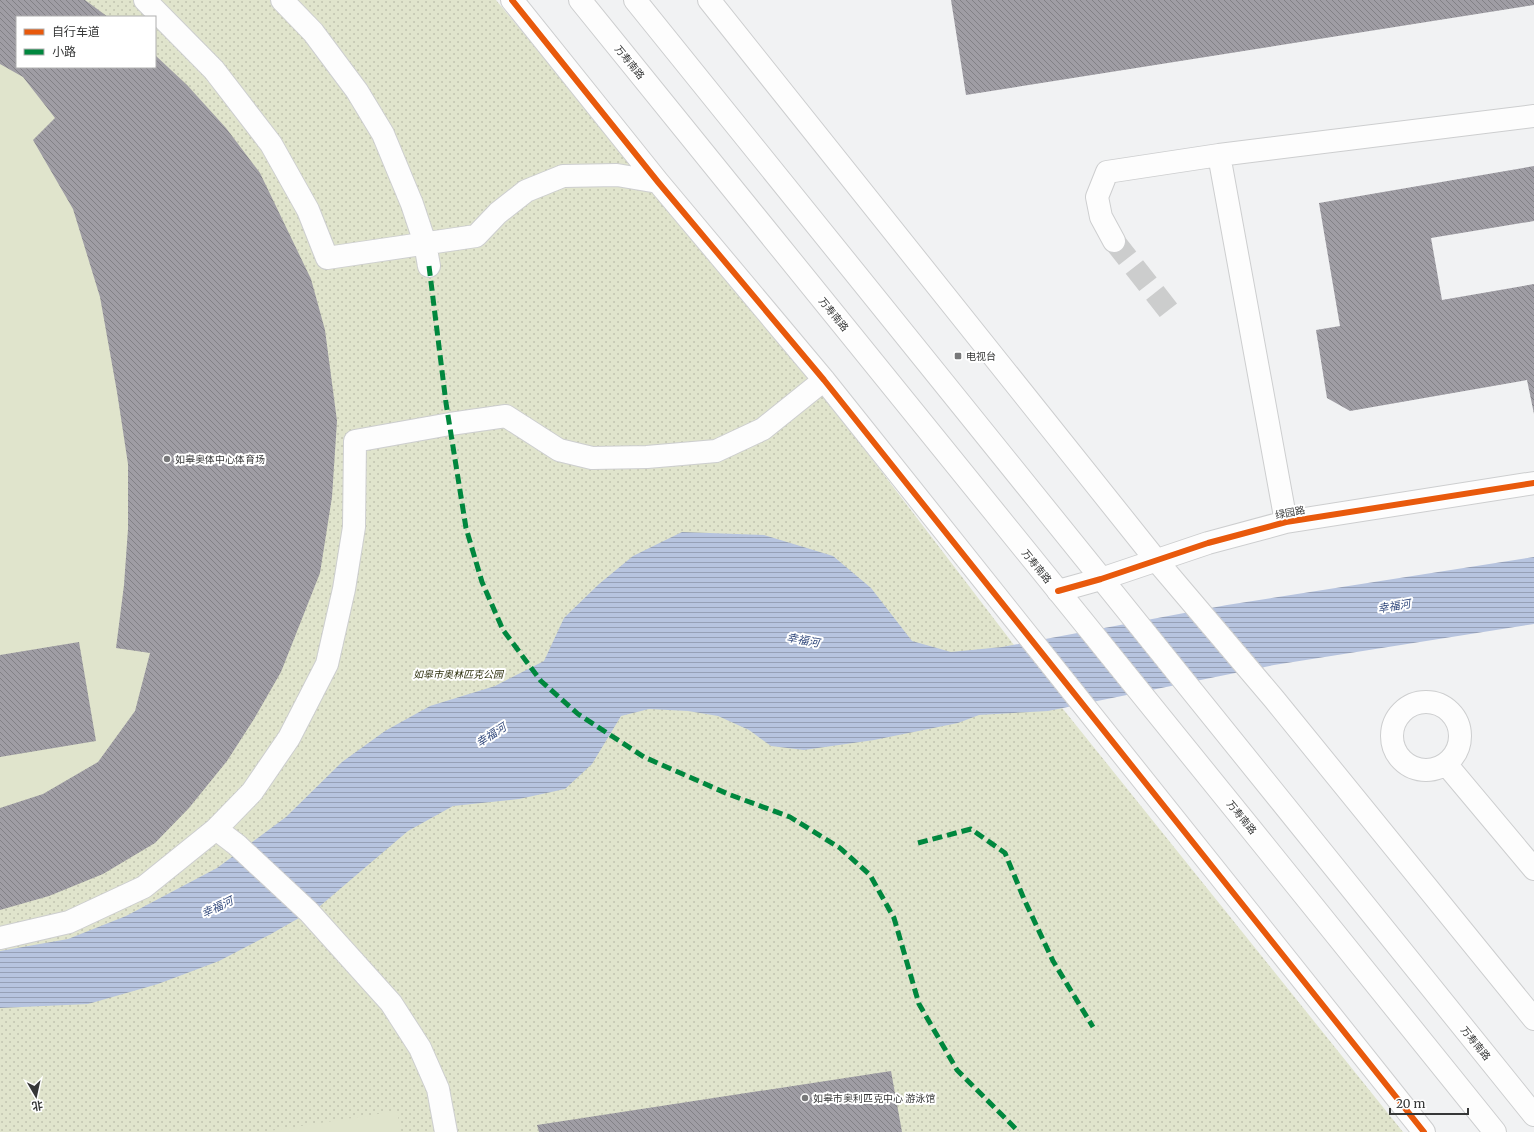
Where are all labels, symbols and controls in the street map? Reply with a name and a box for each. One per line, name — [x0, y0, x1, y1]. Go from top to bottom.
legend — [16, 16, 156, 68]
text: 自行车道 — [52, 24, 100, 39]
street label: 万寿南路 — [612, 43, 647, 82]
text: 小路 — [52, 44, 76, 59]
street label: 万寿南路 — [816, 295, 851, 334]
place label: 电视台 — [966, 350, 996, 363]
marker: 电视台 — [953, 351, 963, 361]
place label: 如皋奥体中心体育场 — [175, 453, 265, 466]
marker: 如皋奥体中心体育场 — [162, 454, 172, 464]
street label: 绿园路 — [1274, 503, 1306, 522]
street label: 万寿南路 — [1019, 547, 1054, 586]
water label: 幸福河 — [1377, 596, 1413, 615]
water label: 幸福河 — [786, 630, 822, 650]
park label: 如皋市奥林匹克公园 — [413, 668, 505, 681]
water label: 幸福河 — [473, 719, 510, 750]
street label: 万寿南路 — [1224, 798, 1259, 837]
water label: 幸福河 — [199, 893, 237, 920]
street label: 万寿南路 — [1458, 1024, 1493, 1063]
north arrow — [16, 1076, 56, 1116]
scale bar — [1390, 1090, 1468, 1116]
place label: 如皋市奥利匹克中心 游泳馆 — [813, 1092, 935, 1105]
marker: 如皋市奥利匹克中心 游泳馆 — [800, 1093, 810, 1103]
text: 20 m — [1396, 1096, 1425, 1111]
text: 北 — [31, 1098, 44, 1114]

